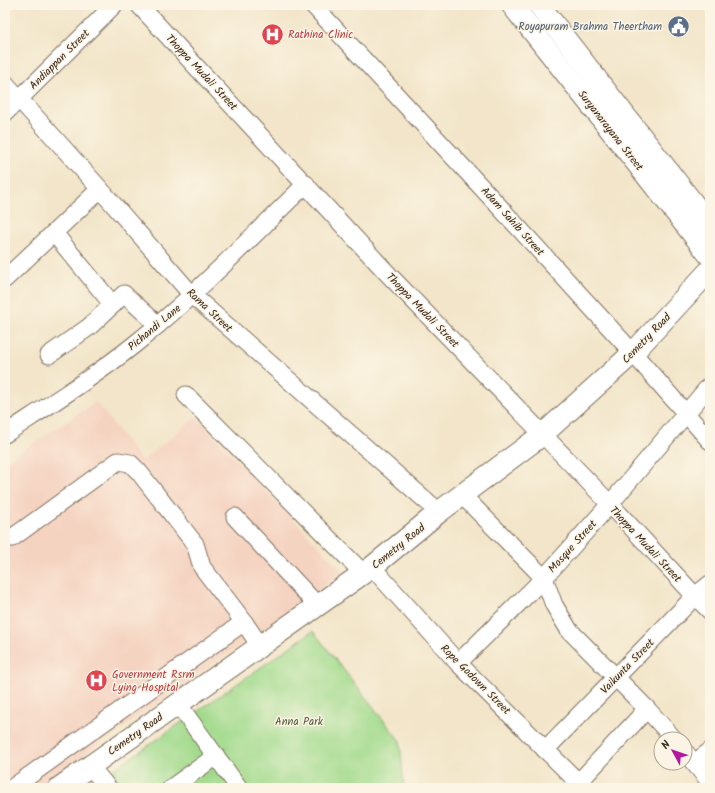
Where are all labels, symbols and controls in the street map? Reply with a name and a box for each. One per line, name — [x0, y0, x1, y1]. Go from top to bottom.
public building icon: Royapuram Brahma Theertham — [665, 13, 691, 39]
place label: Royapuram Brahma Theertham — [518, 18, 662, 36]
hospital icon: Rathina Clinic — [259, 21, 285, 47]
street label: Andiappan Street — [25, 25, 95, 94]
place label: Rathina Clinic — [288, 26, 353, 44]
street label: Thoppa Mudali Street — [161, 30, 242, 116]
street label: Suryanarayana Street — [573, 86, 648, 176]
street label: Adam Sahib Street — [476, 183, 549, 261]
street label: Thoppa Mudali Street — [381, 269, 464, 353]
street label: Rama Street — [182, 284, 237, 338]
street label: Pichandi Lane — [124, 300, 185, 356]
street label: Cemetry Road — [618, 309, 676, 368]
street label: Thoppa Mudali Street — [605, 502, 686, 588]
street label: Mosque Street — [544, 516, 602, 577]
street label: Cemetry Road — [368, 519, 430, 574]
street label: Vaikunta Street — [596, 634, 660, 699]
street label: Rope Godown Street — [436, 640, 515, 720]
place label: Government Rsrm Lying Hospital — [112, 666, 195, 697]
hospital icon: Government Rsrm Lying Hospital — [84, 667, 110, 693]
street label: Cemetry Road — [104, 709, 168, 761]
park label: Anna Park — [275, 713, 324, 731]
north arrow — [653, 731, 693, 771]
text: N — [657, 737, 675, 754]

